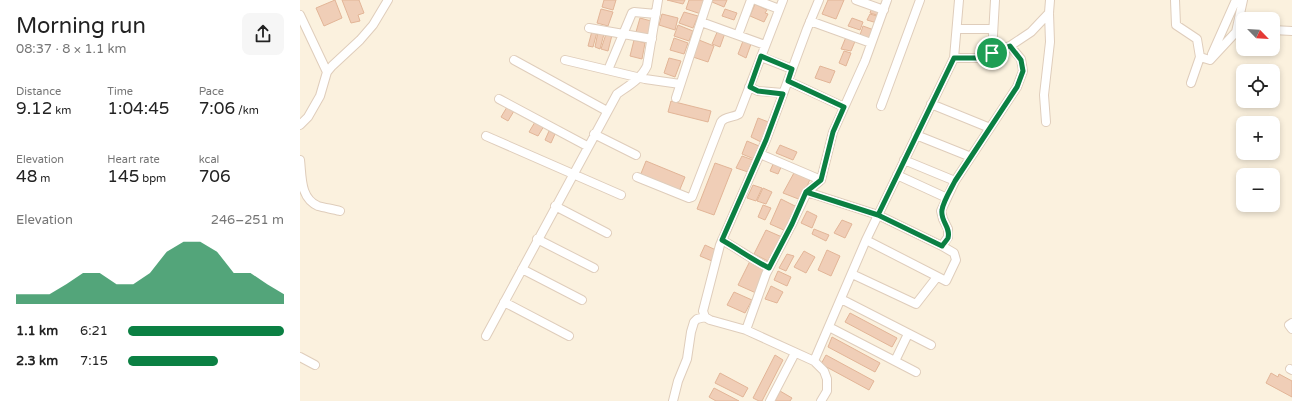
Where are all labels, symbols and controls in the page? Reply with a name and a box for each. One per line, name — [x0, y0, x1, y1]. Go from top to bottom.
north arrow — [1236, 12, 1280, 56]
map controls — [1236, 12, 1280, 212]
text: Morning run — [16, 13, 146, 39]
button: share — [242, 13, 284, 55]
pin — [975, 36, 1009, 70]
text: 08:37 · 8 × 1.1 km — [16, 41, 127, 57]
icon: arrive — [981, 42, 1003, 64]
button: locate — [1236, 64, 1280, 108]
text: Distance — [16, 85, 61, 98]
text: Time — [107, 85, 133, 98]
text: Pace — [199, 85, 224, 98]
text: 9.12 — [16, 98, 52, 119]
text: 1:04:45 — [107, 98, 170, 119]
text: 7:06 — [199, 98, 235, 119]
text: km — [52, 104, 71, 117]
text: /km — [235, 104, 259, 117]
button: + — [1236, 116, 1280, 160]
text: Elevation — [16, 153, 64, 166]
text: Heart rate — [107, 153, 160, 166]
text: kcal — [199, 153, 219, 166]
text: 48 — [16, 166, 37, 187]
text: 145 — [107, 166, 139, 187]
text: 706 — [199, 166, 231, 187]
button: − — [1236, 168, 1280, 212]
text: m — [37, 172, 50, 185]
text: bpm — [139, 172, 166, 185]
text: Elevation — [16, 212, 73, 228]
text: 246–251 m — [211, 212, 284, 228]
text: 1.1 km — [16, 323, 58, 339]
text: 6:21 — [80, 323, 108, 339]
text: 2.3 km — [16, 353, 58, 369]
text: 7:15 — [80, 353, 108, 369]

